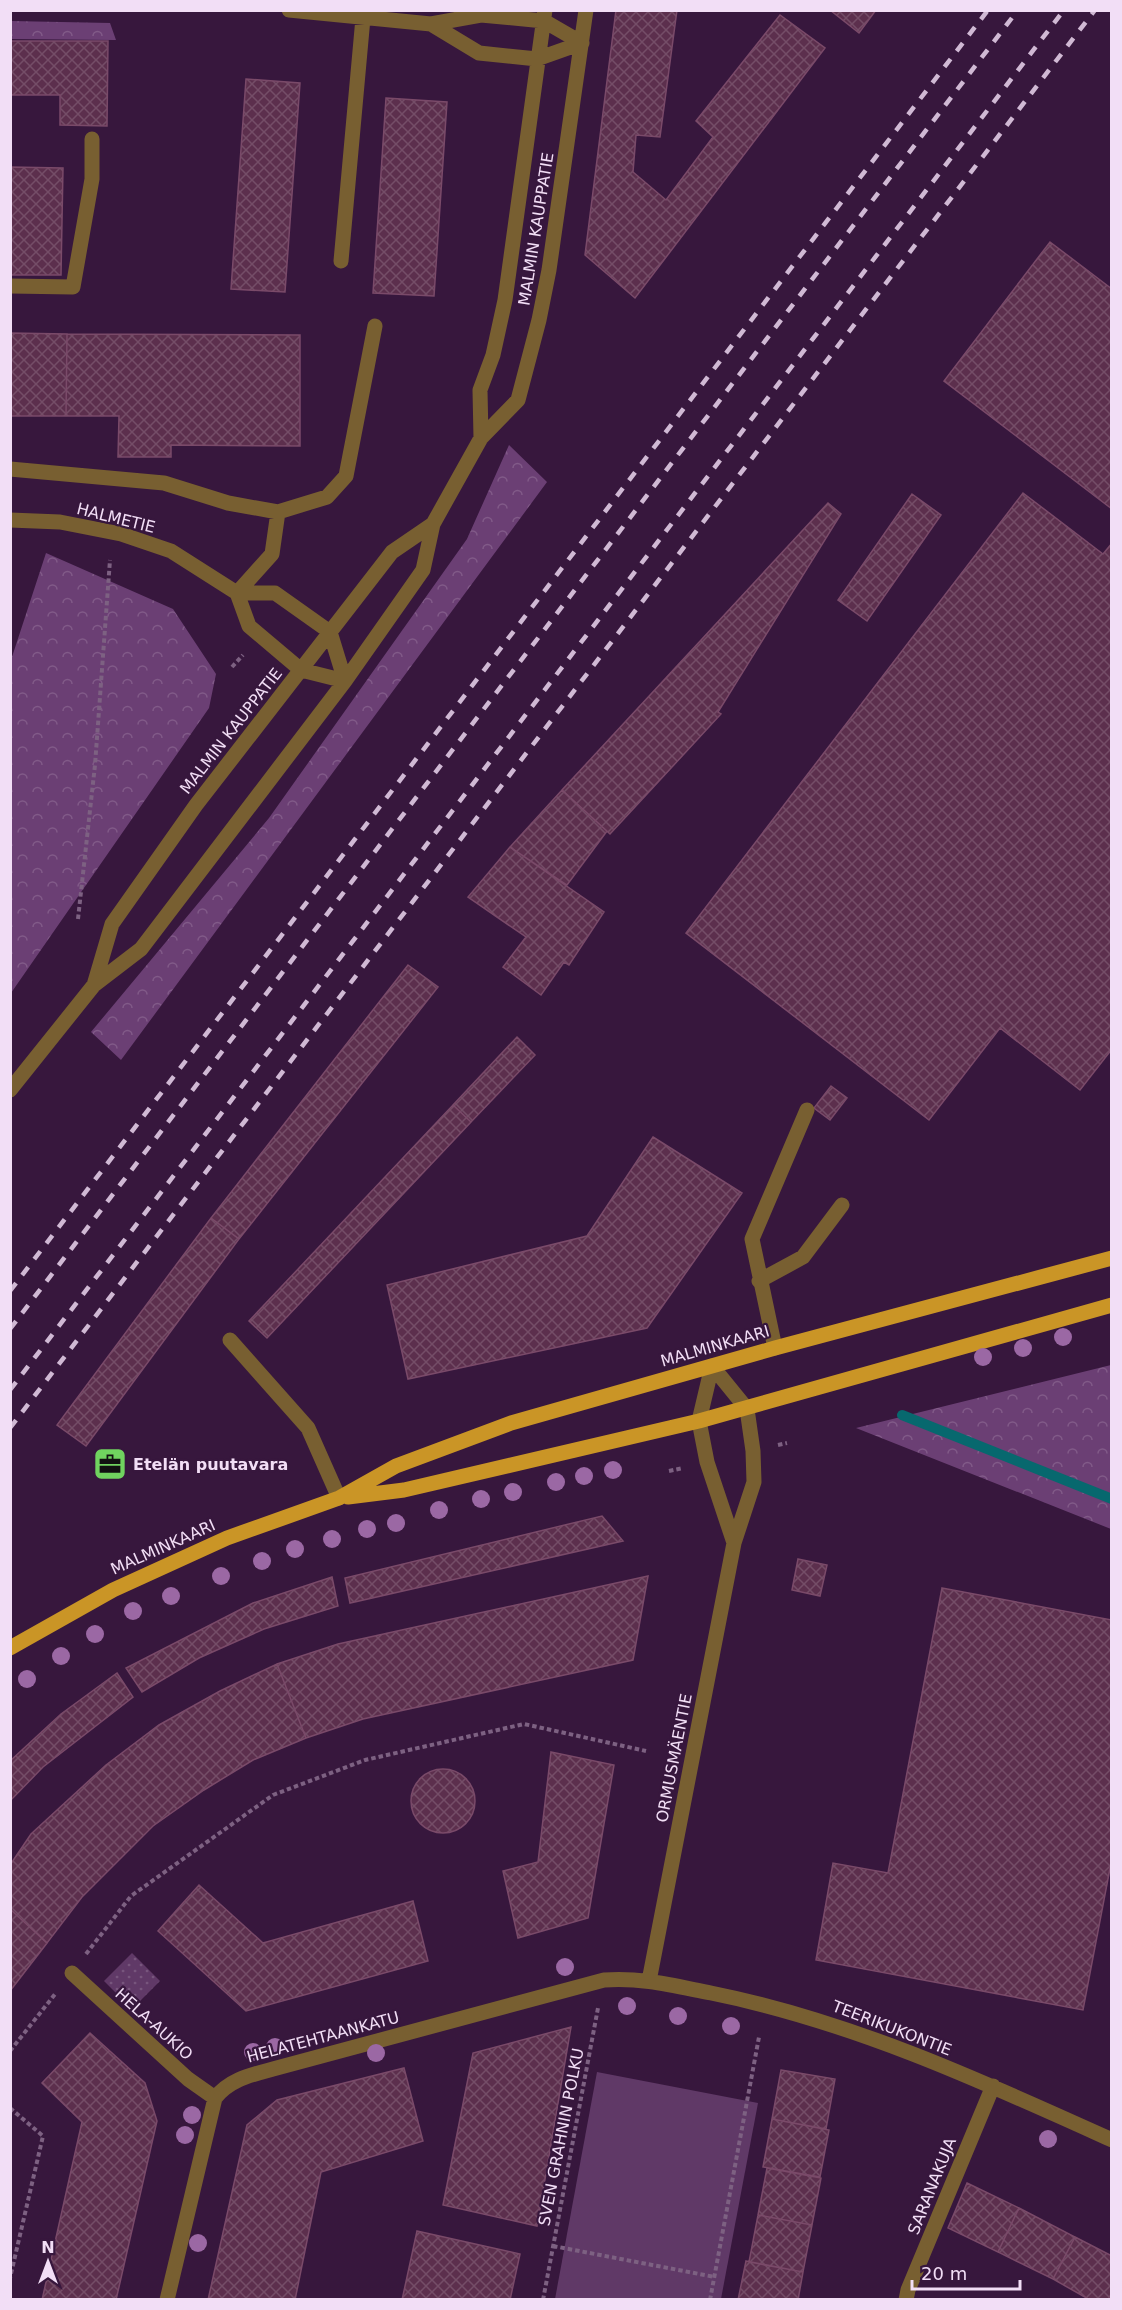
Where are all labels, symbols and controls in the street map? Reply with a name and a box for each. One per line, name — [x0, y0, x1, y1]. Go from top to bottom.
street label: MALMIN KAUPPATIE — [515, 151, 557, 307]
street label: HALMETIE — [75, 499, 157, 537]
street label: MALMIN KAUPPATIE — [176, 664, 286, 798]
street label: MALMINKAARI — [658, 1321, 772, 1371]
office icon: Etelän puutavara — [92, 1446, 128, 1482]
place label: Etelän puutavara — [133, 1455, 288, 1474]
street label: MALMINKAARI — [108, 1515, 218, 1579]
street label: ORMUSMÄENTIE — [652, 1692, 696, 1824]
street label: HELA-AUKIO — [111, 1984, 197, 2064]
street label: TEERIKUKONTIE — [829, 1996, 954, 2060]
street label: HELATEHTAANKATU — [245, 2007, 401, 2067]
street label: SVEN GRAHNIN POLKU — [534, 2046, 588, 2228]
street label: SARANAKUJA — [904, 2135, 960, 2237]
north arrow — [18, 2232, 78, 2292]
text: N — [41, 2238, 55, 2257]
scale bar — [912, 2253, 1020, 2291]
text: 20 m — [921, 2263, 967, 2284]

